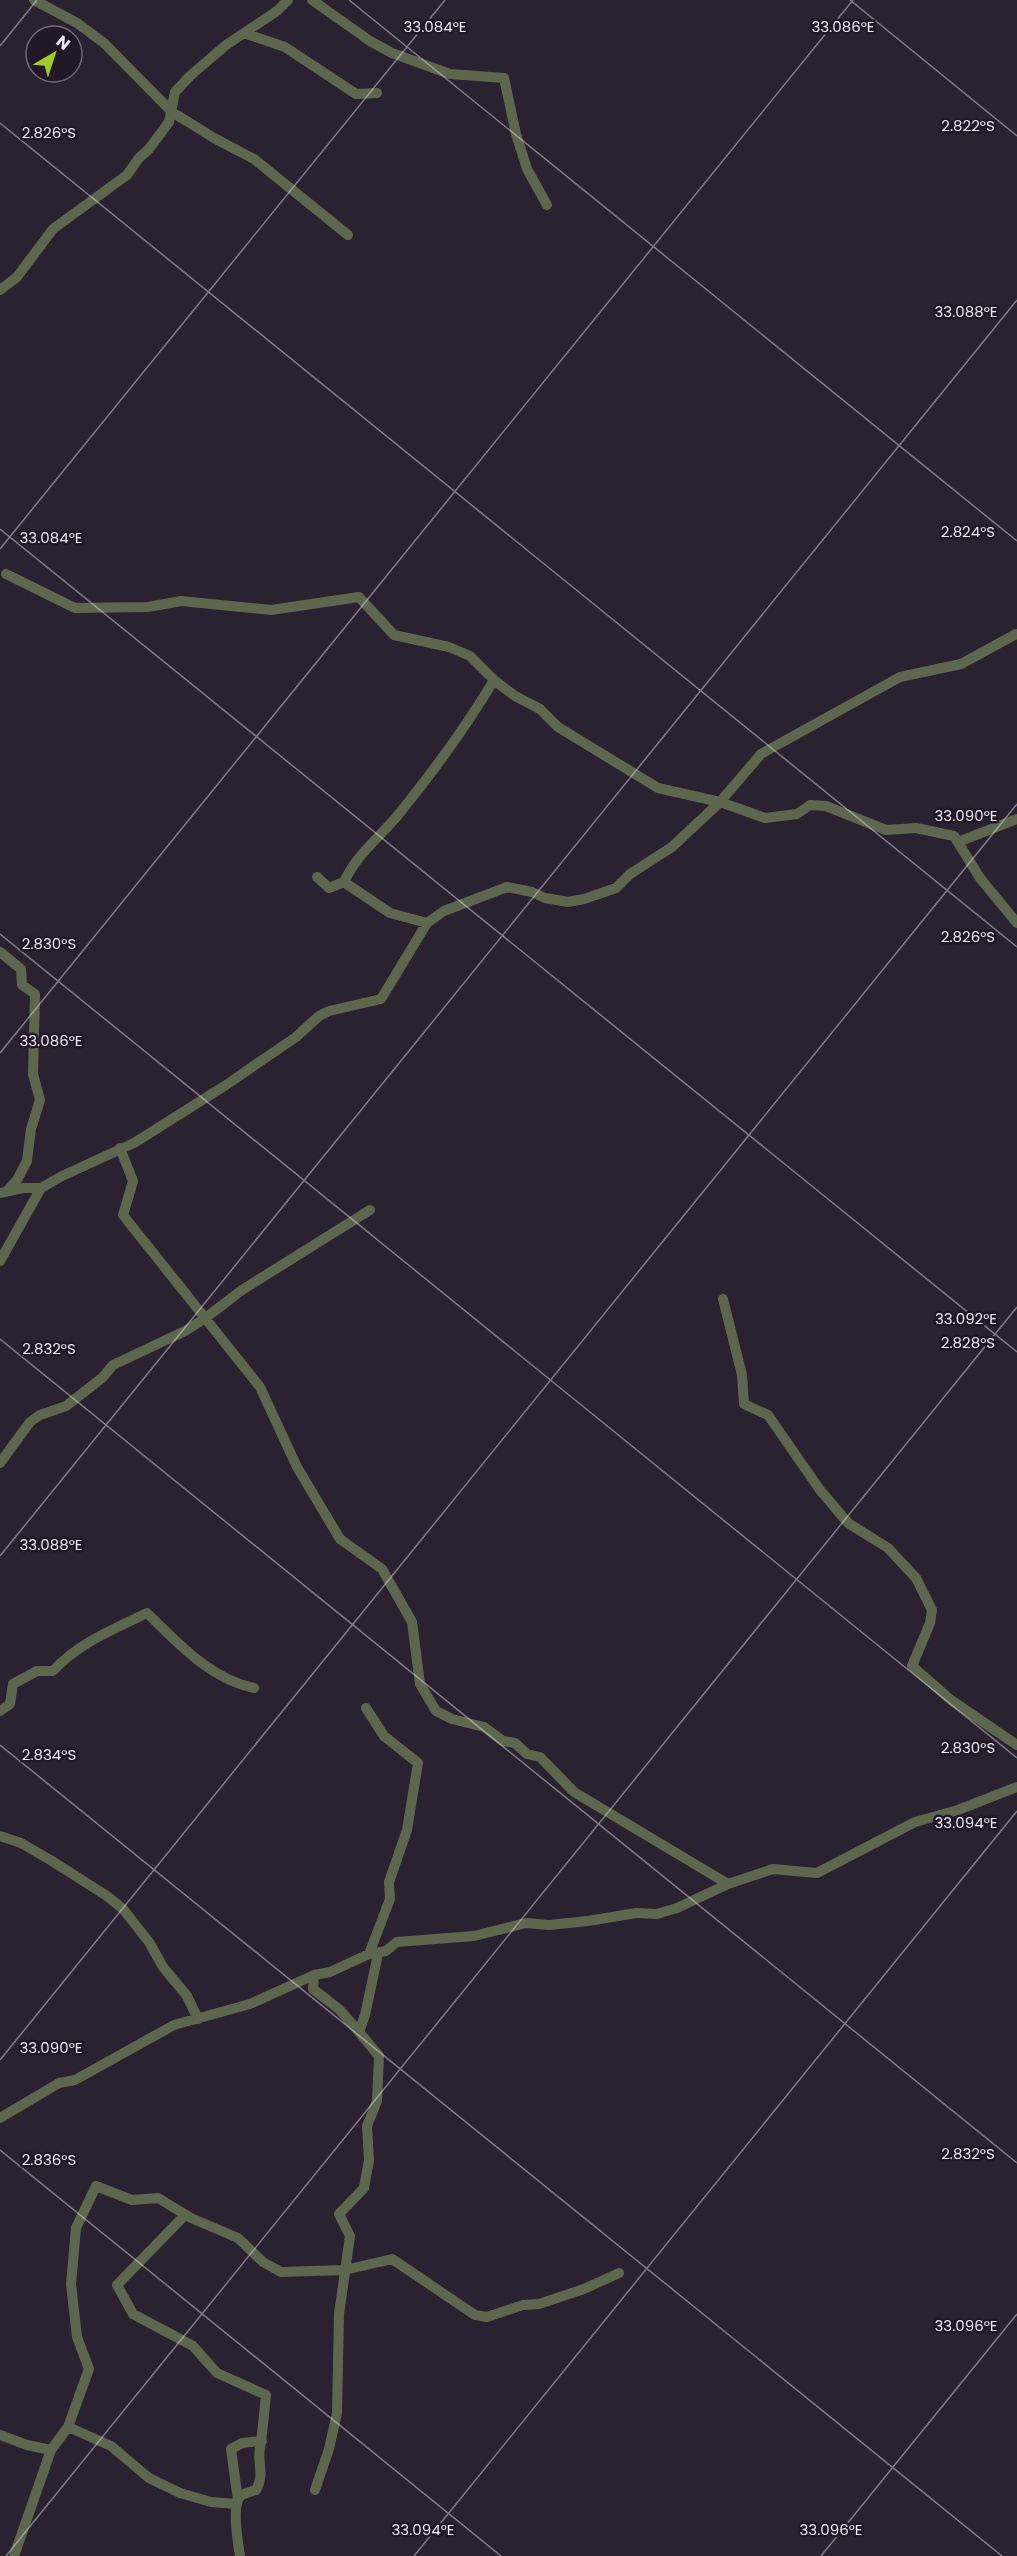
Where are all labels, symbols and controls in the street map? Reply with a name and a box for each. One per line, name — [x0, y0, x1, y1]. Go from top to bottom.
text: 33.084°E — [404, 16, 467, 37]
text: 33.086°E — [811, 16, 875, 37]
north arrow — [24, 24, 84, 84]
text: N — [51, 30, 75, 55]
text: 2.822°S — [941, 115, 995, 136]
text: 2.826°S — [22, 122, 76, 143]
text: 33.088°E — [934, 301, 998, 322]
text: 2.824°S — [941, 521, 995, 542]
text: 33.084°E — [20, 527, 83, 548]
text: 33.090°E — [935, 805, 997, 826]
text: 2.826°S — [941, 926, 995, 947]
text: 2.830°S — [22, 933, 76, 954]
text: 33.086°E — [19, 1030, 83, 1051]
text: 33.092°E — [935, 1308, 997, 1329]
text: 2.828°S — [941, 1332, 995, 1353]
text: 2.832°S — [22, 1338, 76, 1359]
text: 33.088°E — [19, 1534, 83, 1555]
text: 2.830°S — [941, 1737, 995, 1758]
text: 2.834°S — [22, 1744, 76, 1765]
text: 33.094°E — [935, 1812, 997, 1833]
text: 33.090°E — [20, 2037, 82, 2058]
text: 2.832°S — [941, 2143, 995, 2164]
text: 2.836°S — [22, 2149, 76, 2170]
text: 33.096°E — [934, 2315, 998, 2336]
text: 33.094°E — [392, 2519, 454, 2540]
text: 33.096°E — [799, 2519, 863, 2540]

